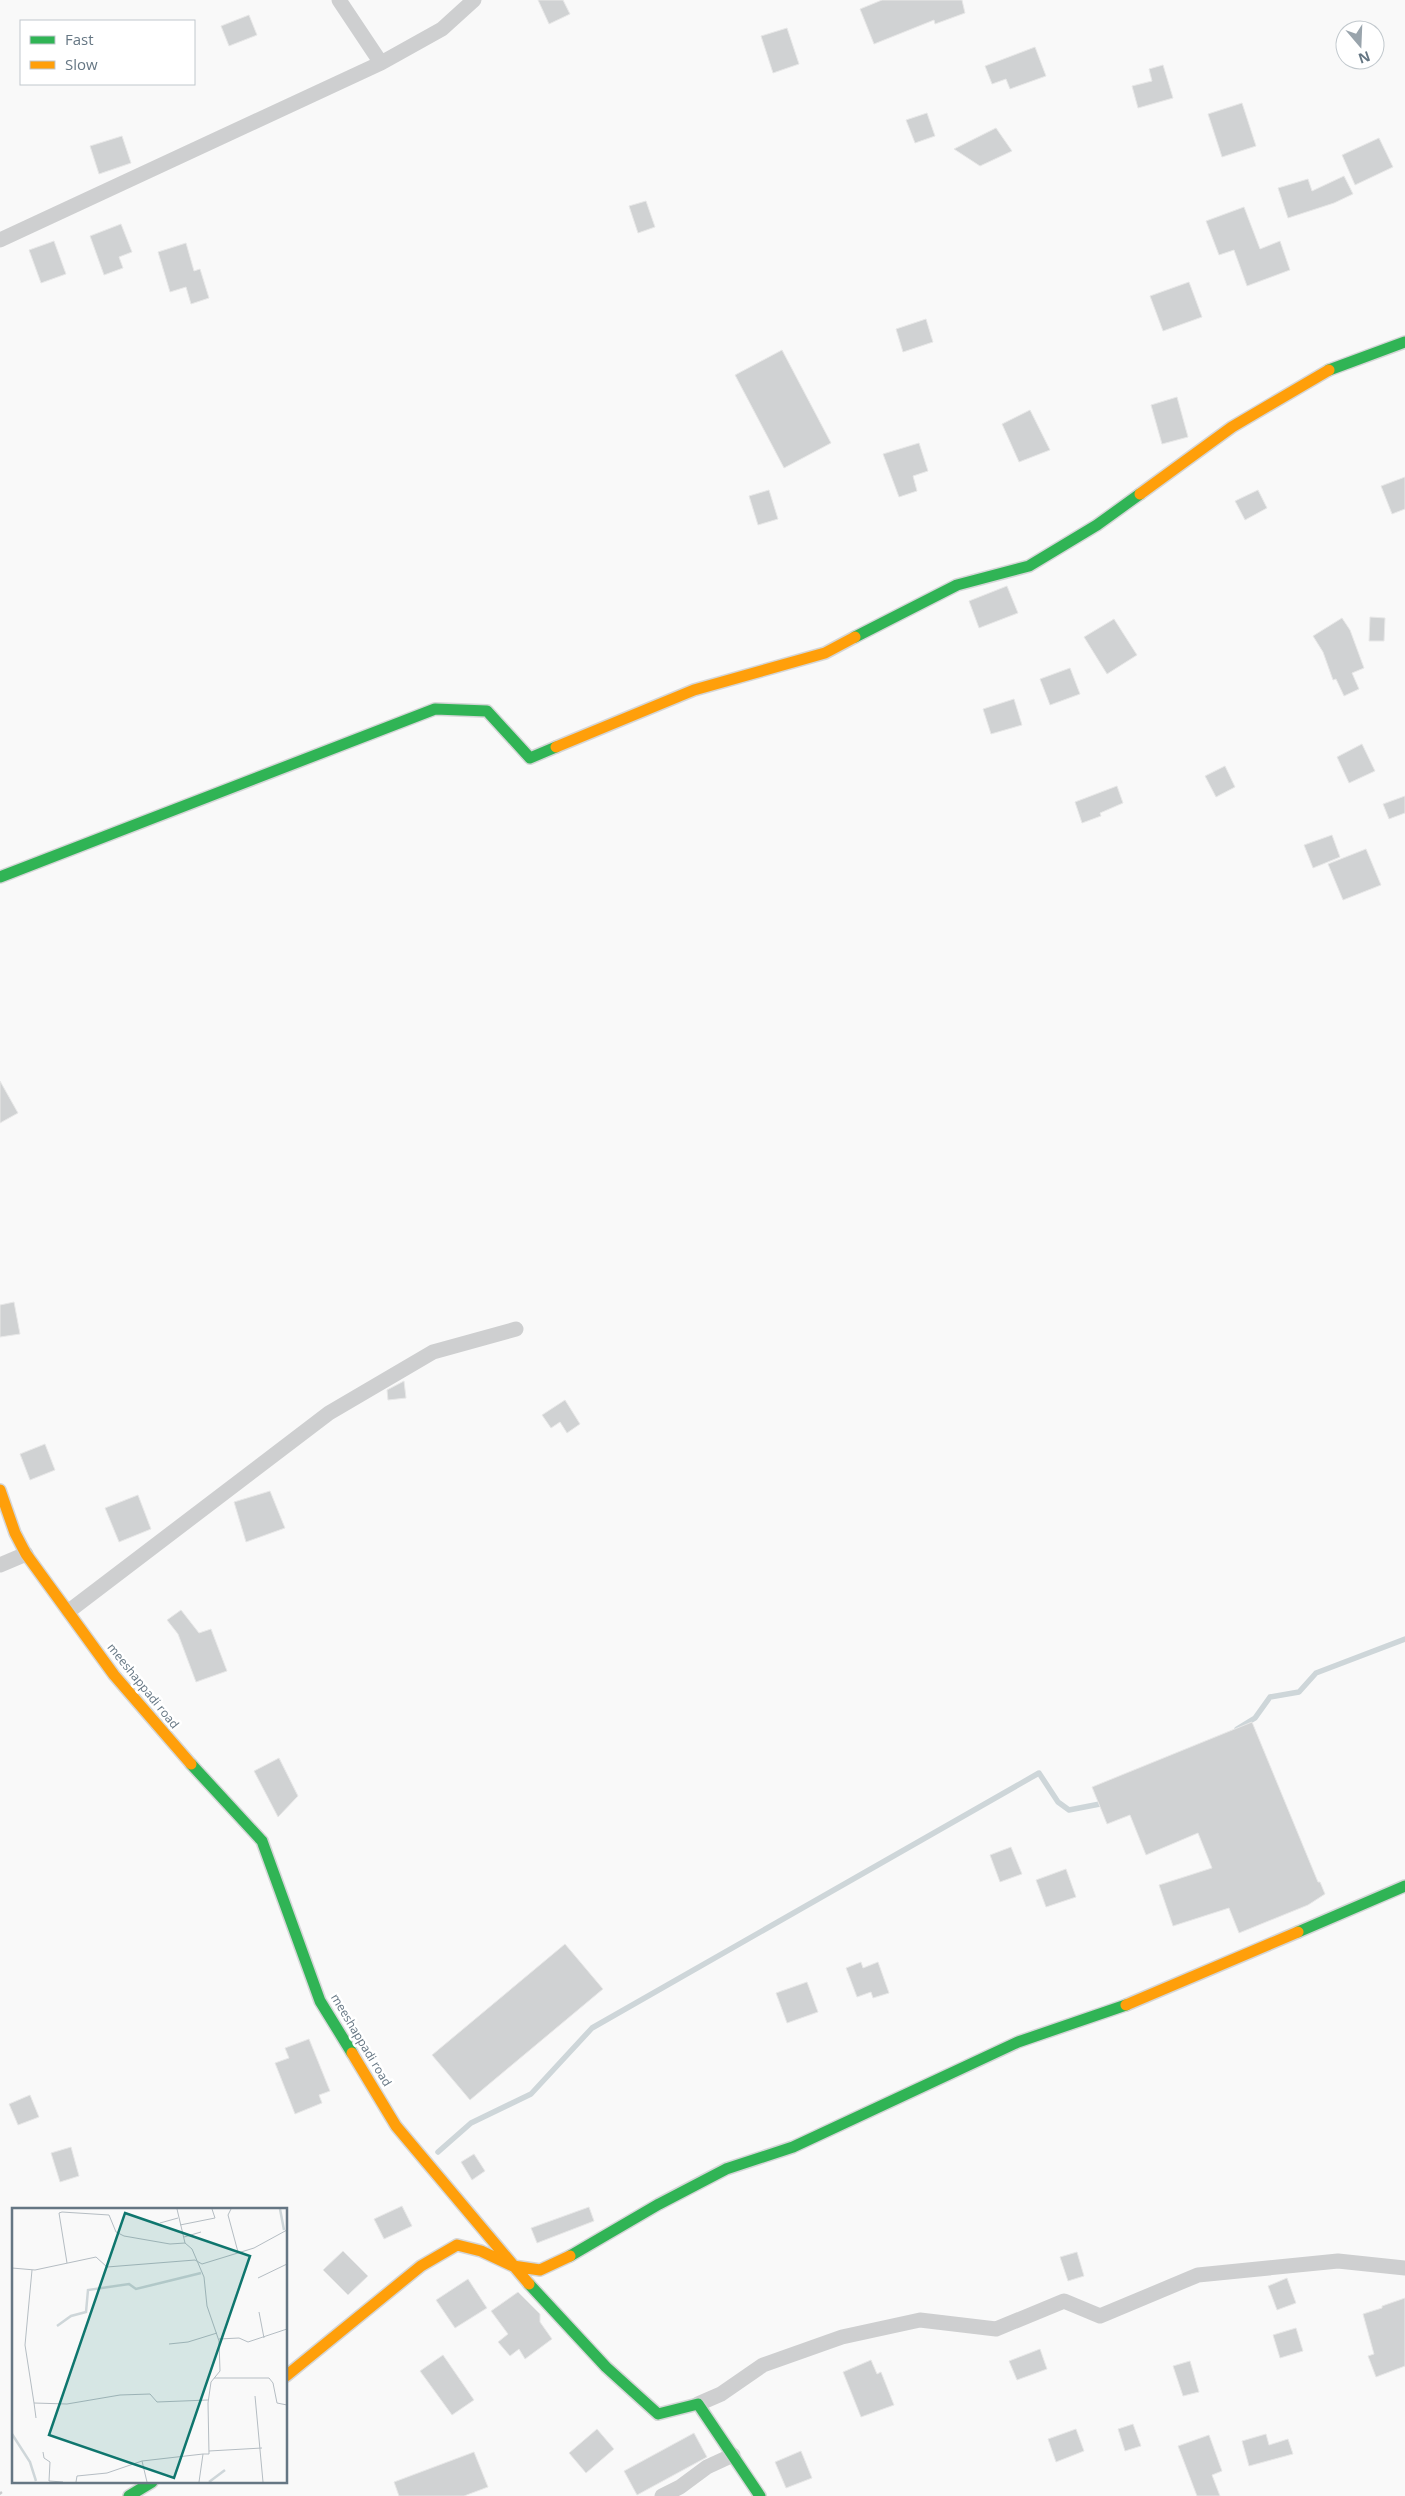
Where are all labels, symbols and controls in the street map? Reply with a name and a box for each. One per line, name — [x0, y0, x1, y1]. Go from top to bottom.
legend — [20, 20, 195, 85]
north arrow — [1335, 20, 1385, 70]
text: Fast — [65, 29, 94, 49]
text: N — [1356, 47, 1373, 69]
text: Slow — [65, 54, 98, 74]
street label: meeshappadi road — [104, 1639, 183, 1732]
street label: meeshappadi road — [327, 1990, 396, 2089]
inset map — [12, 2208, 288, 2484]

